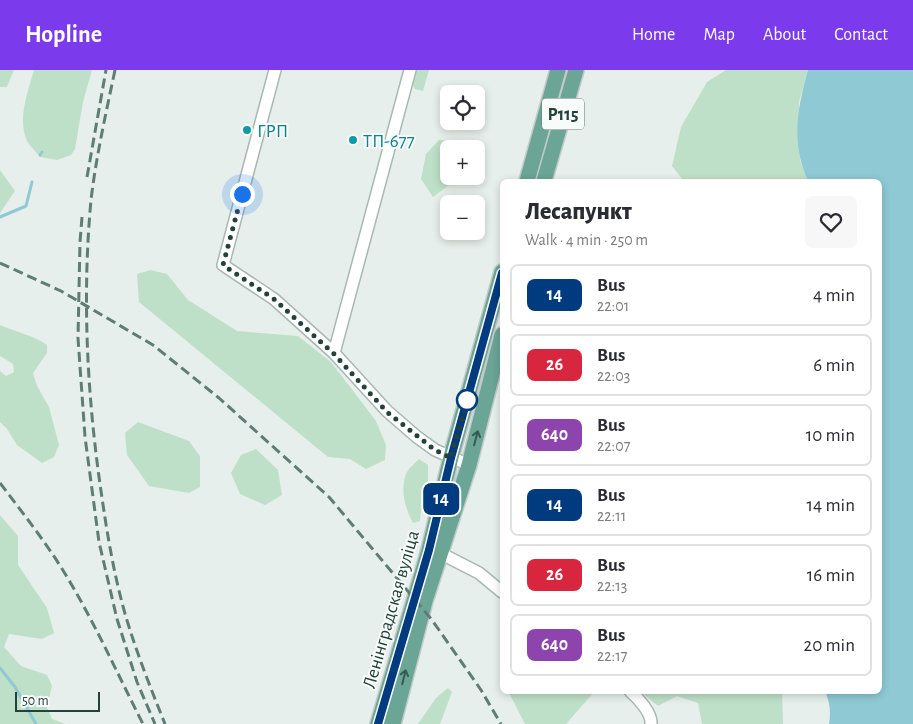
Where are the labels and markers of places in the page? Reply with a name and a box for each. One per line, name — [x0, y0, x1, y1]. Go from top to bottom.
place label: ГРП — [257, 122, 288, 141]
marker: ГРП — [241, 124, 253, 136]
place label: ТП-677 — [363, 132, 415, 151]
marker: ТП-677 — [347, 134, 359, 146]
unlabelled marker — [456, 389, 478, 411]

